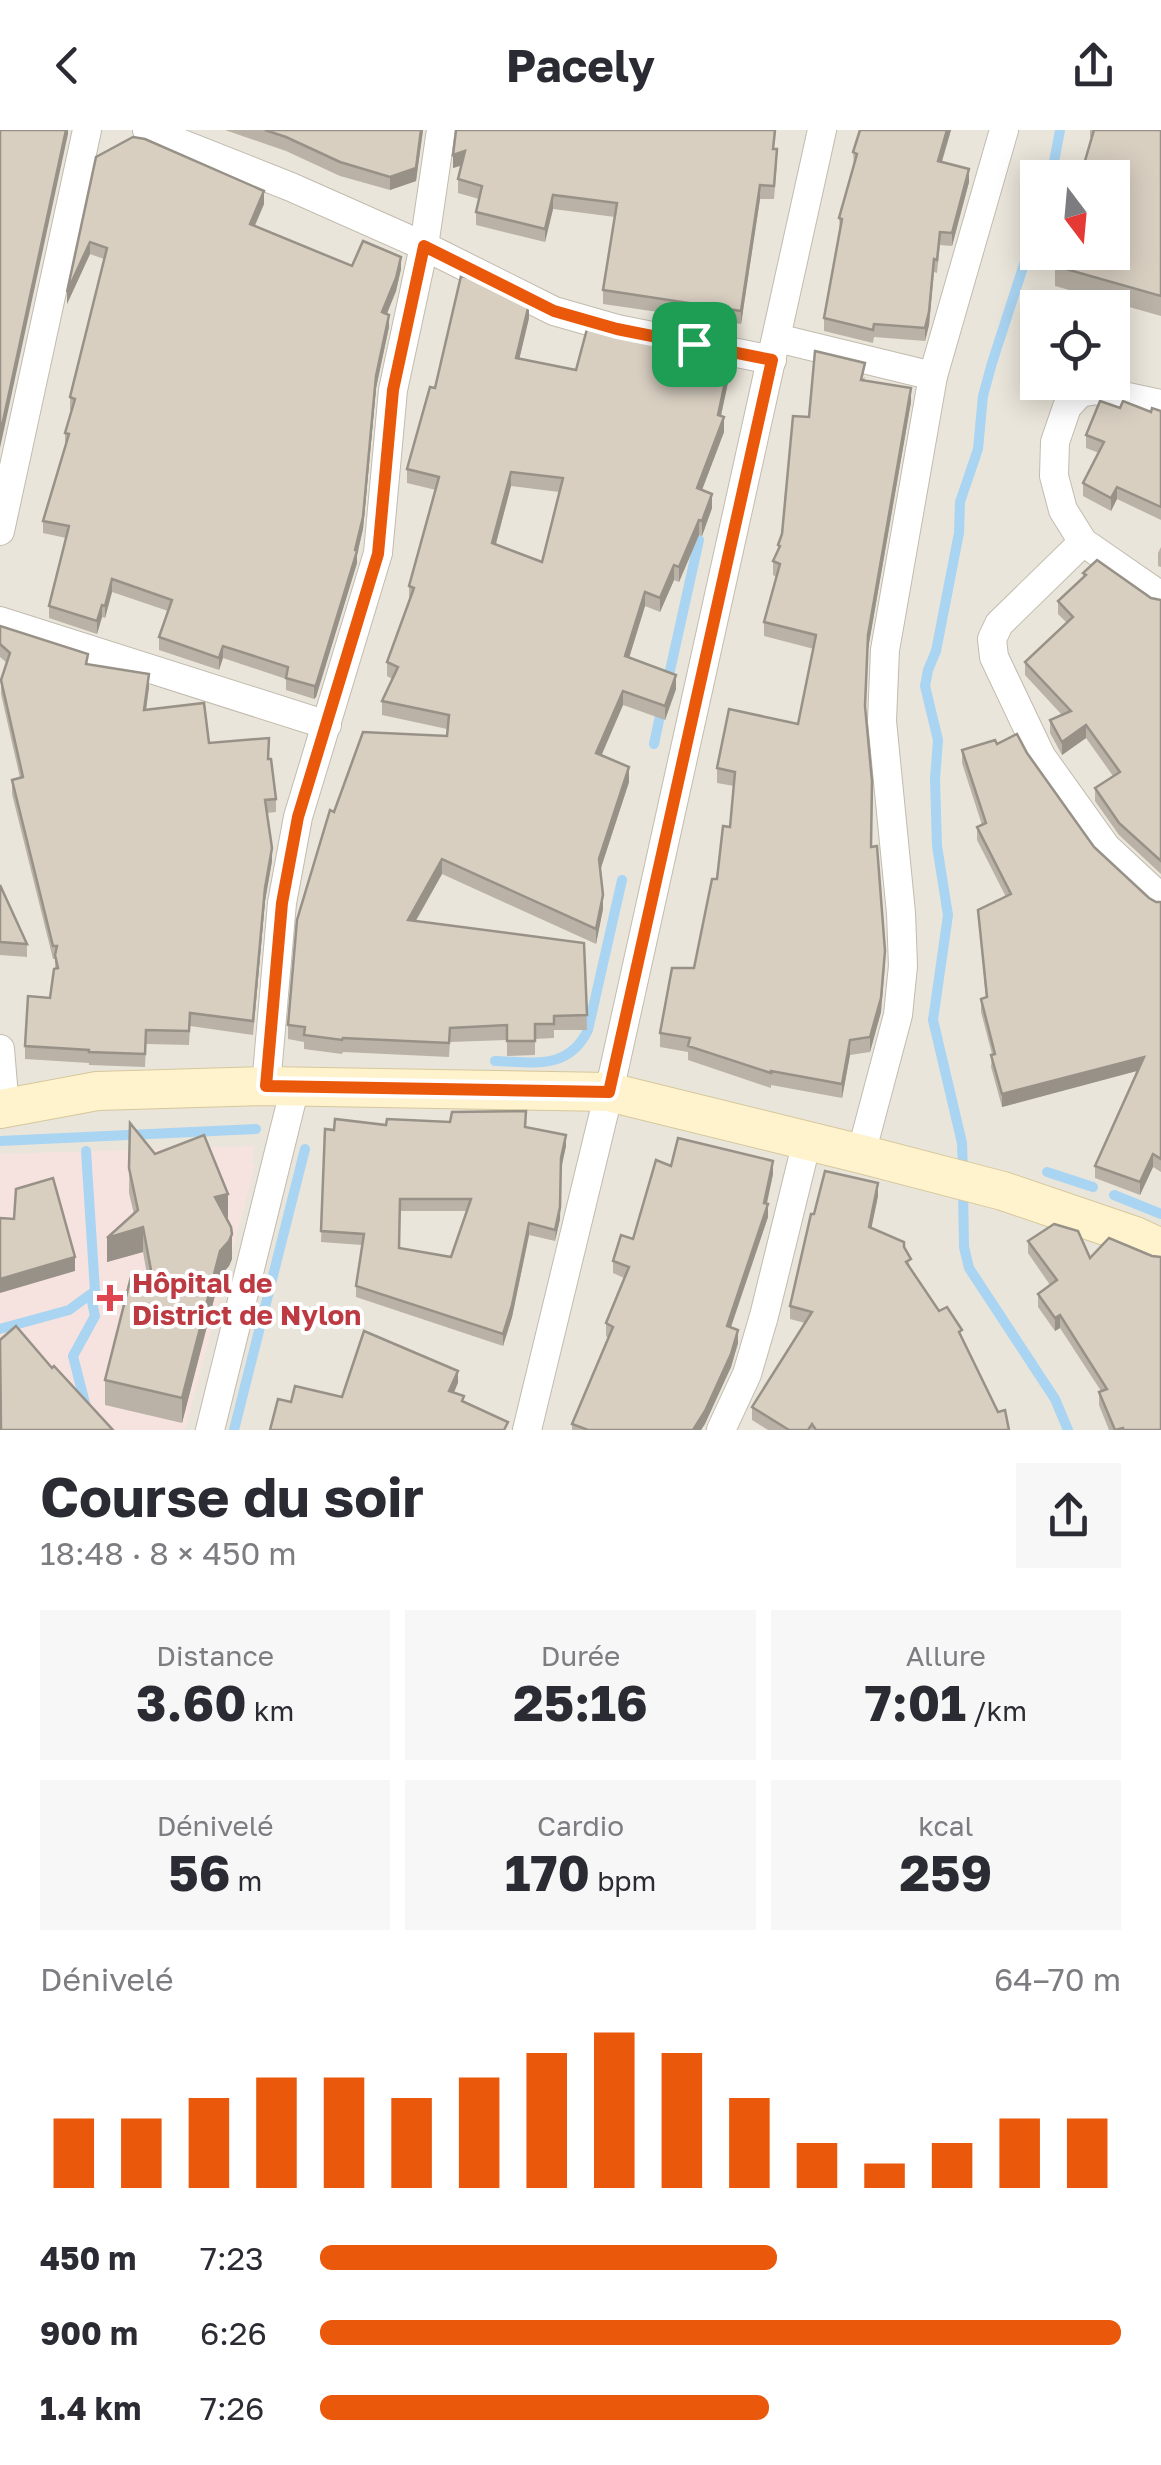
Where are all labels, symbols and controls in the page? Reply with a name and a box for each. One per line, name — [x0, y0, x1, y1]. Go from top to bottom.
icon: back — [40, 38, 95, 93]
text: Pacely — [506, 38, 655, 92]
icon: share — [1066, 38, 1121, 93]
north arrow — [1020, 160, 1130, 270]
map controls — [1020, 160, 1130, 400]
button: locate — [1020, 290, 1130, 400]
pin — [652, 302, 737, 387]
icon: arrive — [667, 317, 722, 372]
place label: Hôpital de District de Nylon — [132, 1266, 361, 1331]
marker: Hôpital de District de Nylon — [97, 1285, 123, 1311]
text: Course du soir — [40, 1463, 424, 1529]
button: share — [1016, 1463, 1121, 1568]
text: 18:48 · 8 × 450 m — [40, 1534, 297, 1572]
text: Distance — [156, 1639, 274, 1672]
text: Durée — [541, 1639, 620, 1672]
text: Allure — [906, 1639, 986, 1672]
text: 3.60 — [136, 1672, 247, 1732]
text: 25:16 — [513, 1672, 648, 1732]
text: 7:01 — [865, 1672, 966, 1732]
text: km — [247, 1694, 294, 1727]
text: /km — [966, 1694, 1027, 1727]
text: Dénivelé — [157, 1809, 274, 1842]
text: Cardio — [537, 1809, 624, 1842]
text: kcal — [918, 1809, 973, 1842]
text: 56 — [168, 1842, 230, 1902]
text: 170 — [505, 1842, 590, 1902]
text: 259 — [899, 1842, 992, 1902]
text: m — [230, 1864, 262, 1897]
text: bpm — [590, 1864, 656, 1897]
text: Dénivelé — [40, 1960, 174, 1998]
text: 64–70 m — [994, 1960, 1121, 1998]
text: 450 m — [40, 2239, 136, 2277]
text: 7:23 — [200, 2239, 264, 2277]
text: 900 m — [40, 2314, 138, 2352]
text: 6:26 — [200, 2314, 267, 2352]
text: 1.4 km — [40, 2389, 141, 2427]
text: 7:26 — [200, 2389, 264, 2427]

